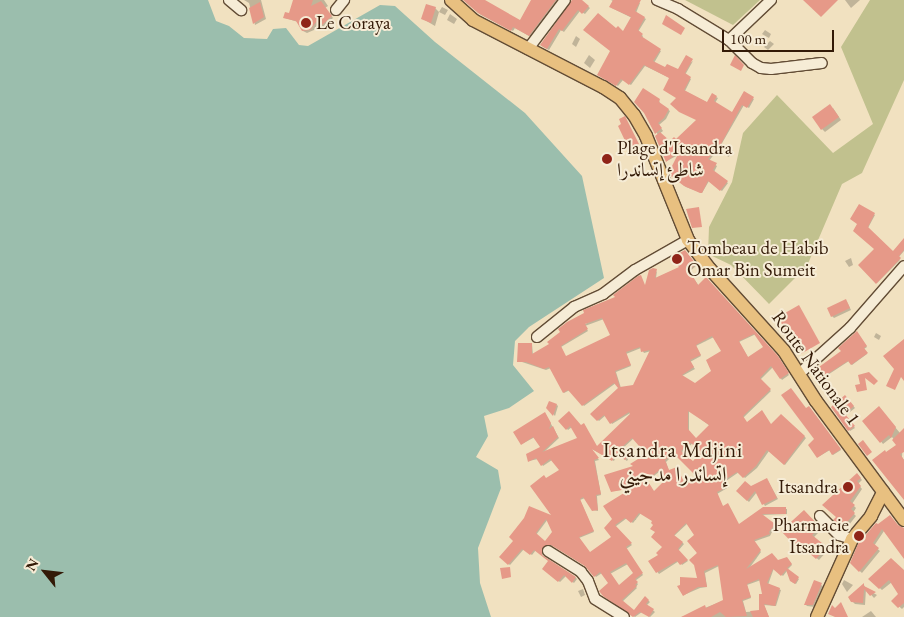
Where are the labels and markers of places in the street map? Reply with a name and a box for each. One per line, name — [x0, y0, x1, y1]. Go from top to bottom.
place label: Le Coraya — [316, 12, 391, 34]
marker: Le Coraya — [300, 17, 312, 29]
place label: Plage d'Itsandra شاطئ إتساندرا — [617, 137, 732, 181]
marker: Plage d'Itsandra شاطئ إتساندرا — [601, 153, 613, 165]
place label: Tombeau de Habib Omar Bin Sumeit — [687, 237, 829, 281]
marker: Tombeau de Habib Omar Bin Sumeit — [671, 253, 683, 265]
place label: Itsandra — [778, 476, 838, 498]
marker: Itsandra — [842, 481, 854, 493]
place label: Pharmacie Itsandra — [773, 514, 849, 558]
marker: Pharmacie Itsandra — [853, 530, 865, 542]

